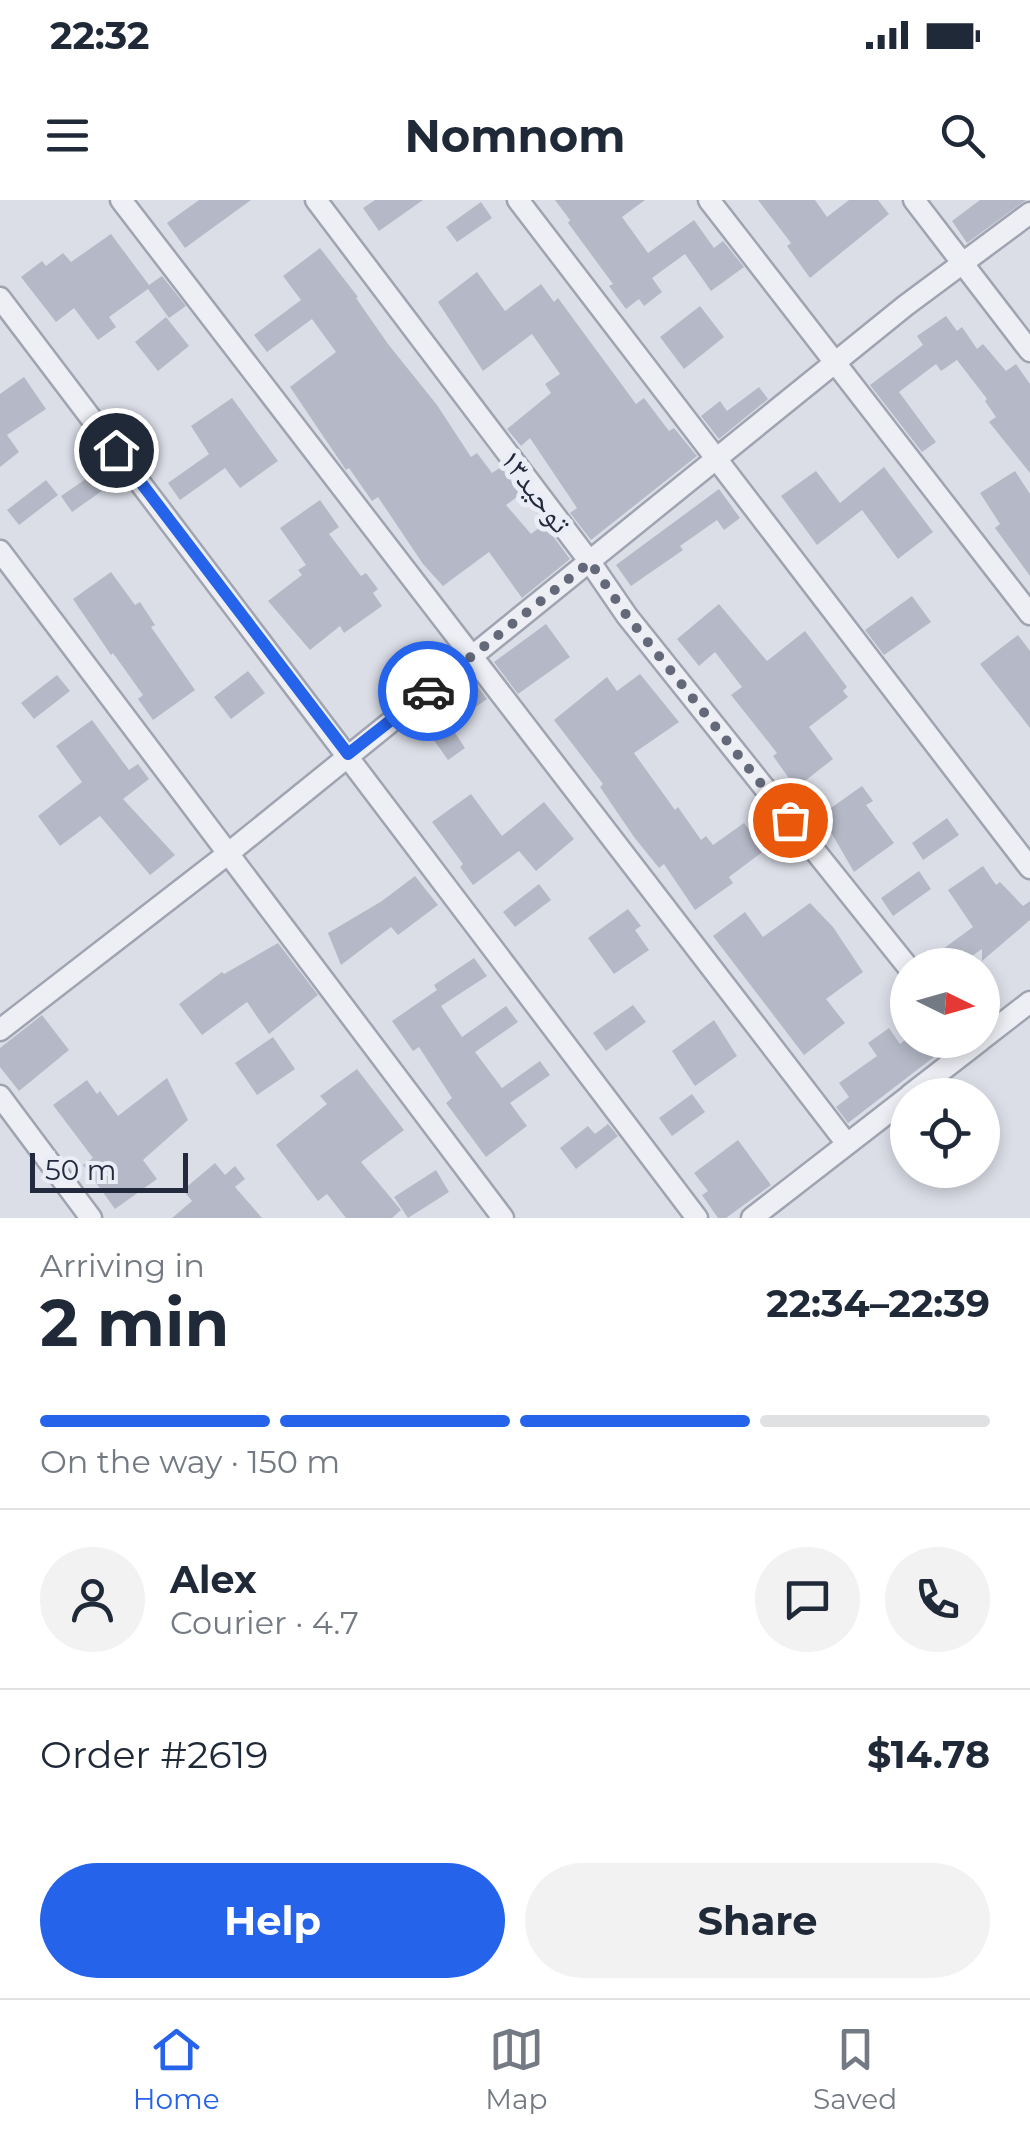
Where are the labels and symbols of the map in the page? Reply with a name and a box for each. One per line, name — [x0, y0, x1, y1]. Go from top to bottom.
pin — [74, 408, 159, 493]
street label: توحید۱۳ — [493, 442, 580, 540]
courier — [378, 641, 478, 741]
pin — [748, 778, 833, 863]
north arrow — [890, 948, 1000, 1058]
scale bar — [30, 1148, 188, 1193]

